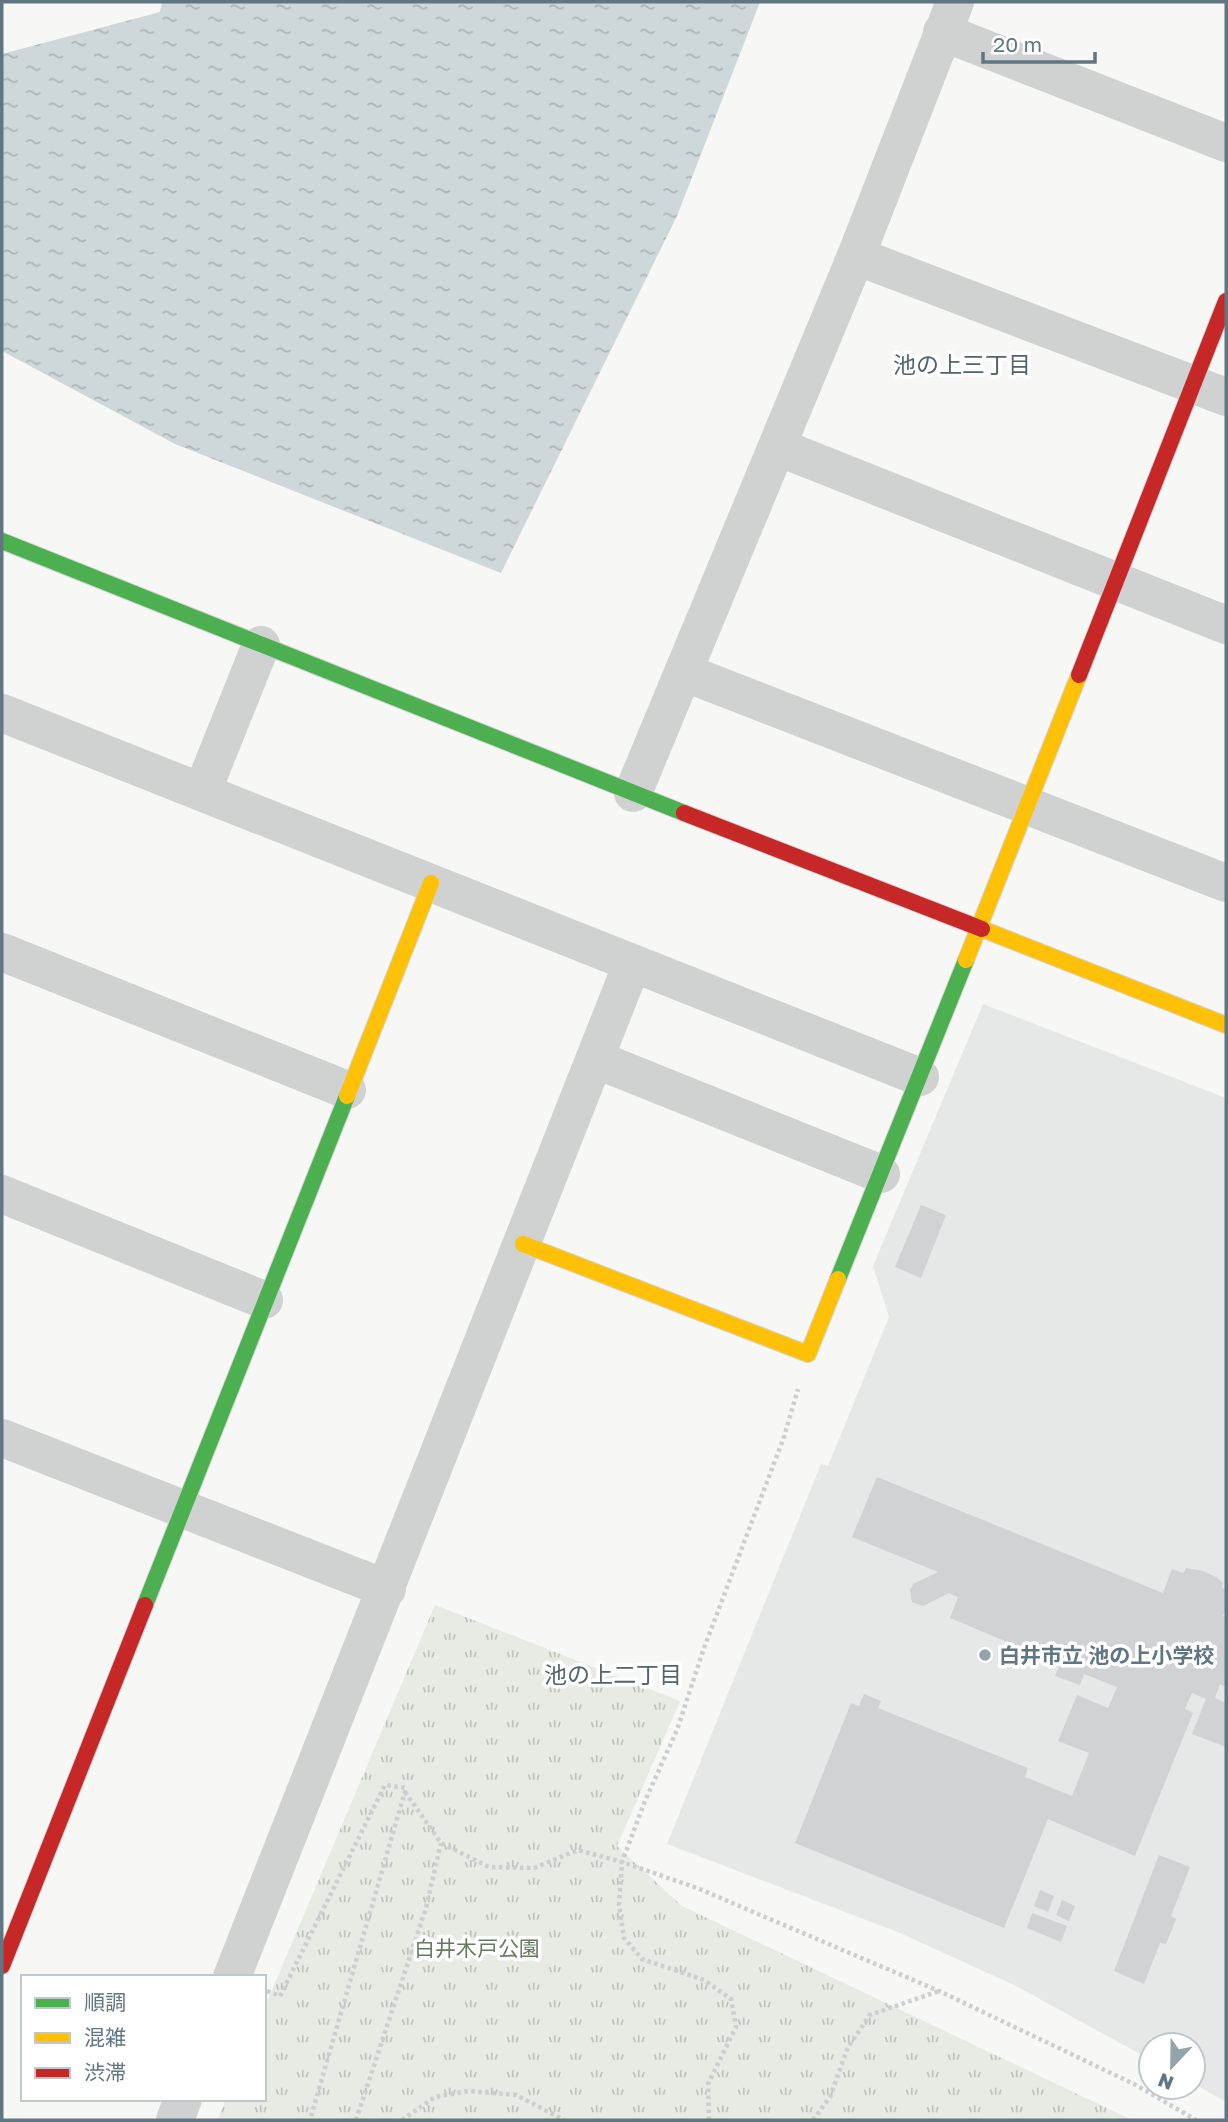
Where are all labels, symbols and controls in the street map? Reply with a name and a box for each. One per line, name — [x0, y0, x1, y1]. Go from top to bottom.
scale bar — [983, 21, 1095, 65]
text: 20 m — [993, 31, 1042, 57]
district label: 池の上三丁目 — [893, 350, 1031, 378]
place label: 白井市立 池の上小学校 — [999, 1642, 1214, 1668]
marker: 白井市立 池の上小学校 — [977, 1647, 993, 1663]
district label: 池の上二丁目 — [544, 1660, 682, 1688]
park label: 白井木戸公園 — [414, 1935, 540, 1961]
legend — [21, 1975, 266, 2101]
text: 順調 — [84, 1989, 126, 2015]
text: 混雑 — [84, 2024, 126, 2050]
north arrow — [1137, 2031, 1207, 2101]
text: 渋滞 — [84, 2059, 126, 2085]
text: N — [1154, 2069, 1176, 2096]

